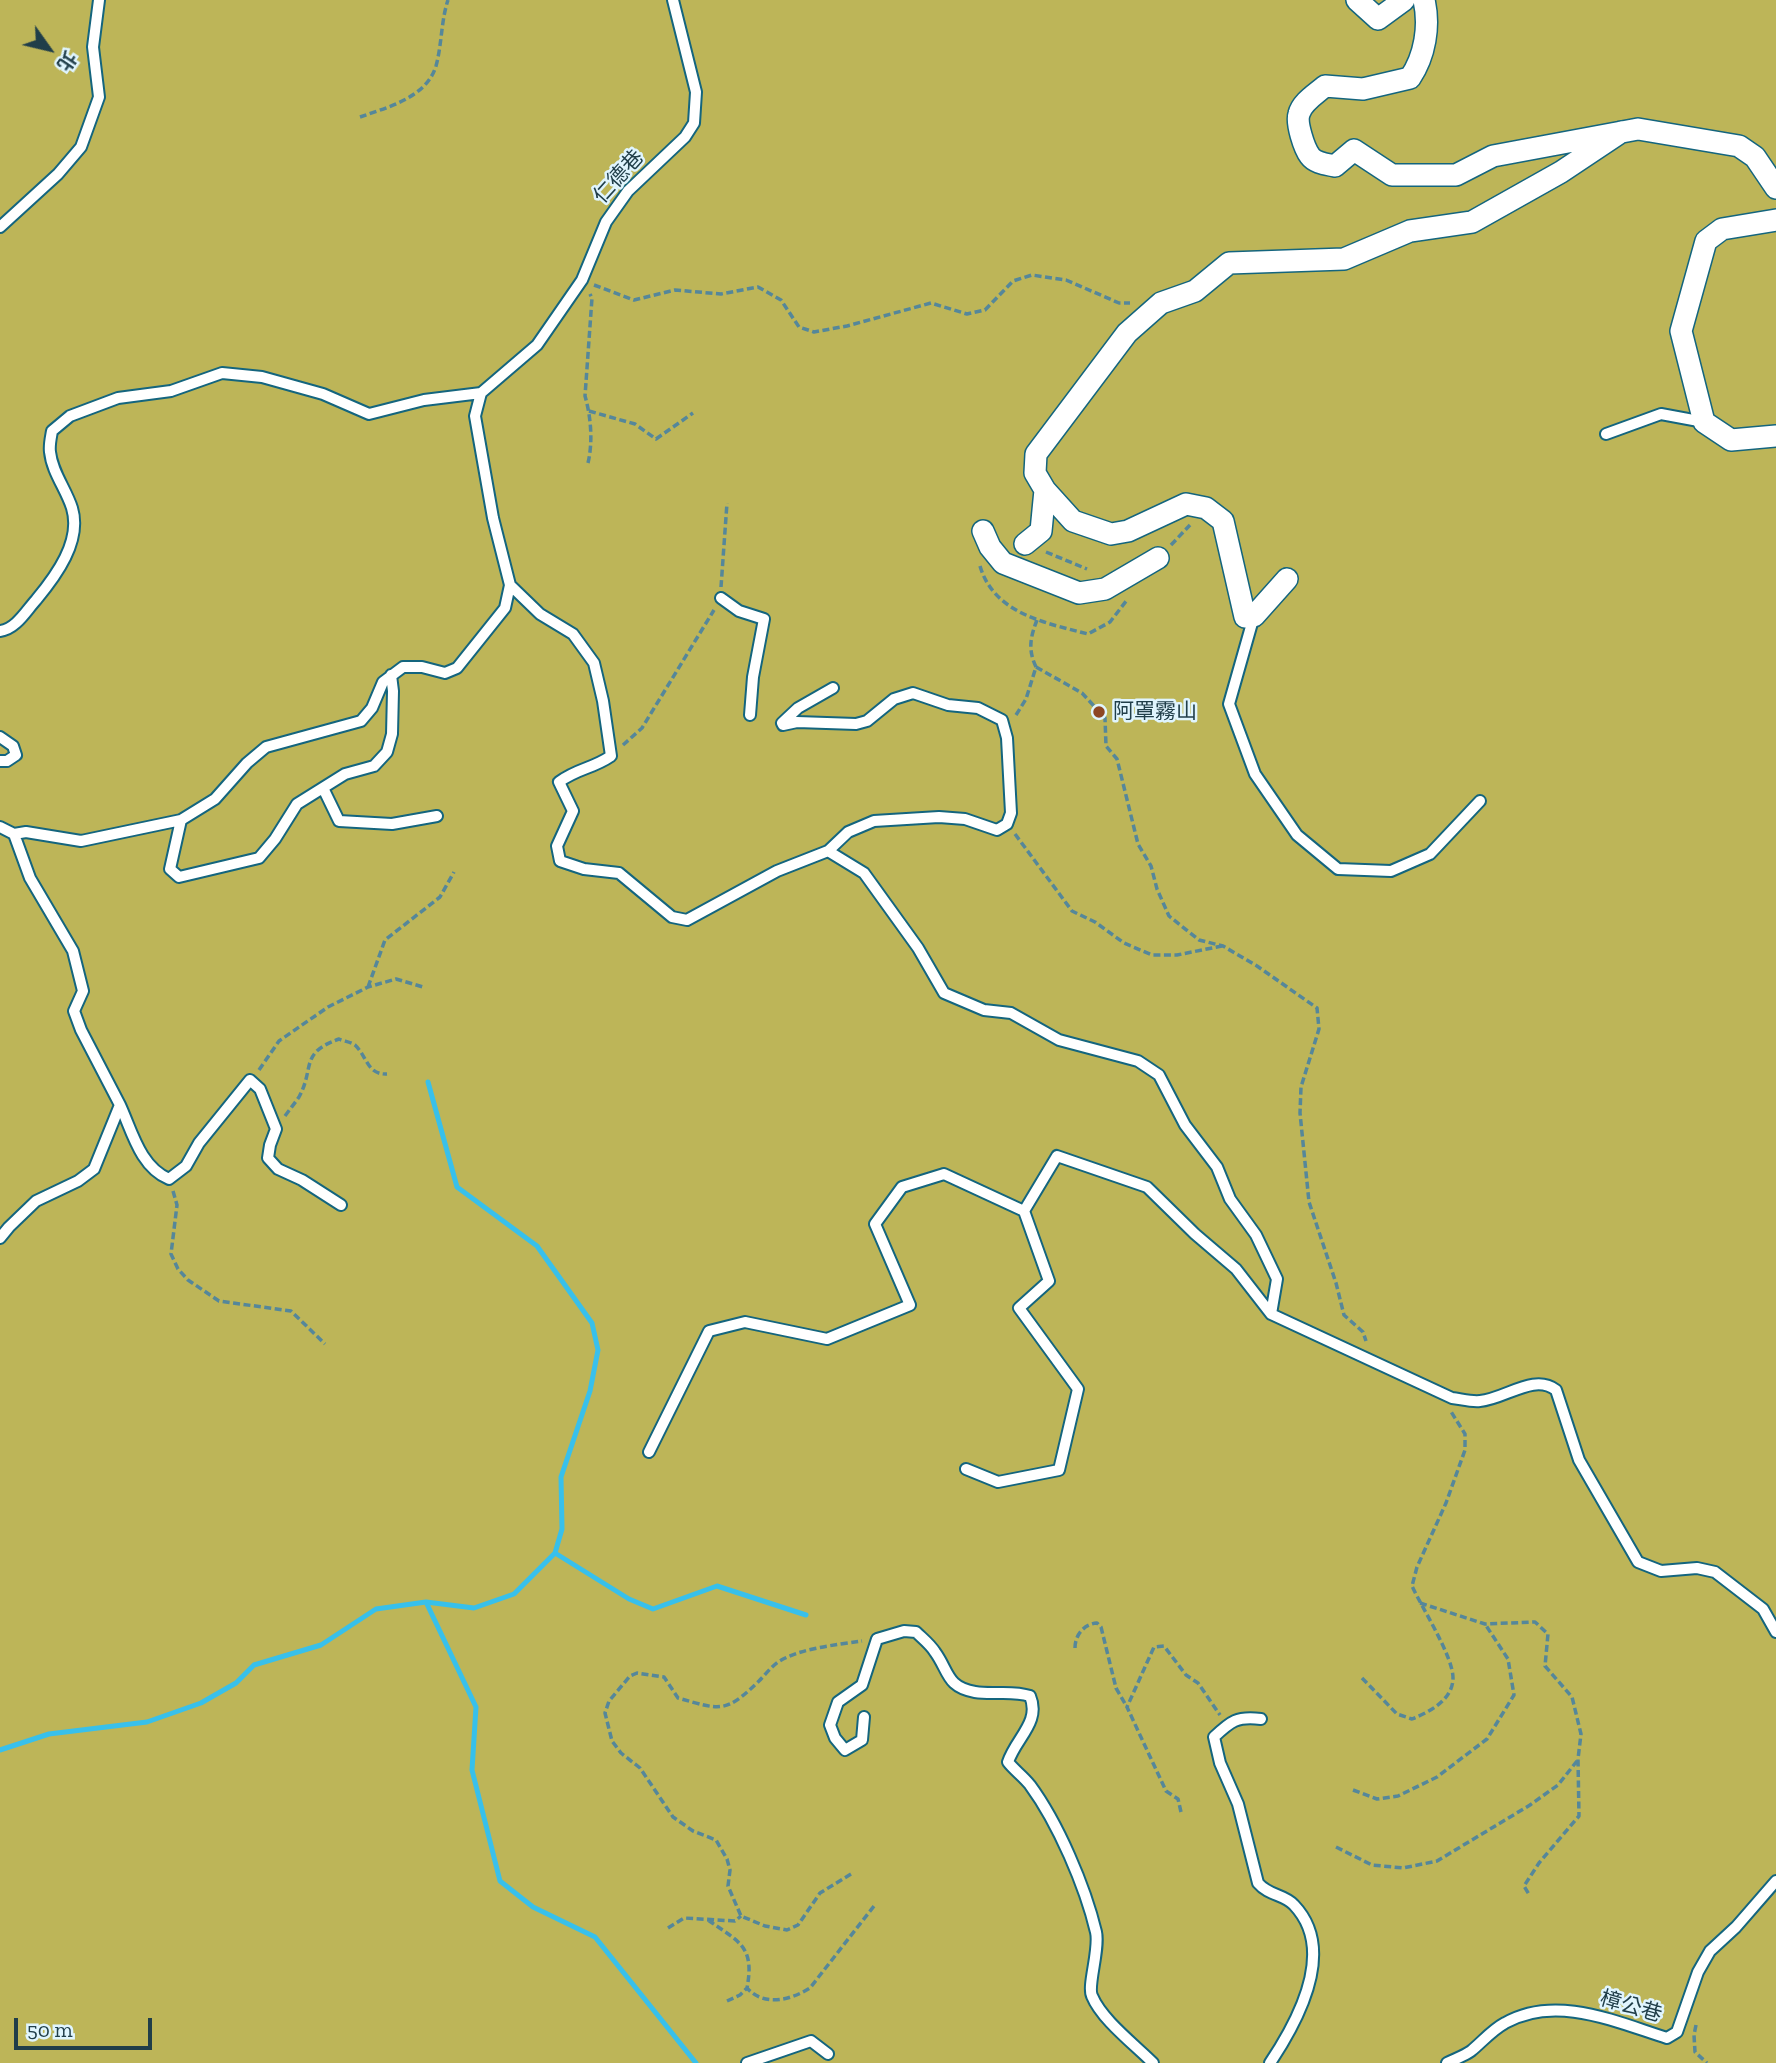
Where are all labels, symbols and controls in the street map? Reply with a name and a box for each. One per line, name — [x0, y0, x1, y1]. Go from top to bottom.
north arrow — [14, 14, 84, 84]
text: 北 — [52, 47, 82, 75]
street label: 仁德巷 — [589, 145, 649, 209]
place label: 阿罩霧山 — [1113, 699, 1197, 725]
marker: 阿罩霧山 — [1091, 704, 1107, 720]
street label: 樟公巷 — [1597, 1986, 1665, 2028]
scale bar — [18, 2004, 156, 2048]
text: 50 m — [27, 2017, 73, 2042]

